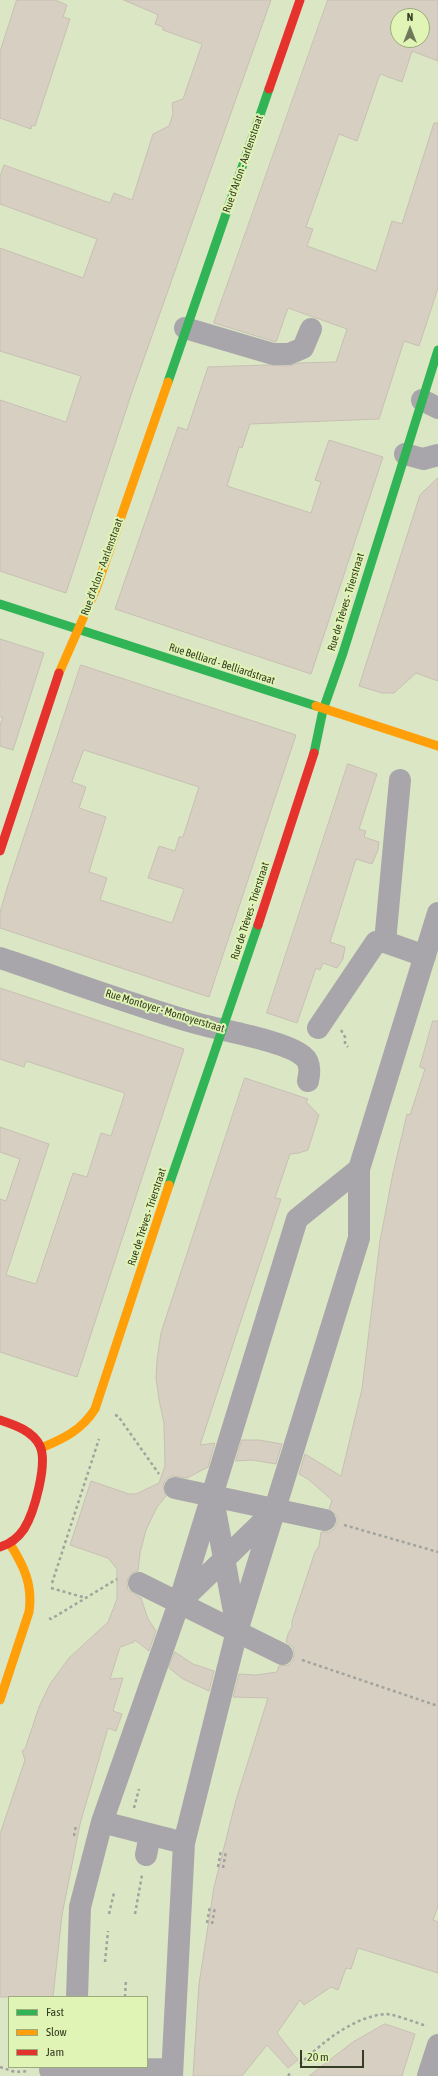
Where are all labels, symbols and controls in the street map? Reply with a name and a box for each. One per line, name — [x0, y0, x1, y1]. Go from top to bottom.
north arrow — [390, 8, 430, 48]
text: N — [407, 11, 413, 23]
street label: Rue d'Arlon - Aarlenstraat — [220, 113, 266, 215]
street label: Rue d'Arlon - Aarlenstraat — [78, 517, 126, 617]
street label: Rue de Trèves - Trierstraat — [325, 551, 367, 653]
street label: Rue Belliard - Belliardstraat — [167, 641, 277, 687]
street label: Rue de Trèves - Trierstraat — [228, 860, 272, 962]
street label: Rue Montoyer - Montoyerstraat — [104, 987, 226, 1035]
street label: Rue de Trèves - Trierstraat — [125, 1166, 169, 1268]
legend — [8, 1996, 148, 2068]
text: Fast — [46, 2005, 64, 2019]
text: Slow — [46, 2025, 67, 2039]
scale bar — [302, 2042, 366, 2068]
text: Jam — [46, 2045, 64, 2059]
text: 20 m — [307, 2050, 329, 2064]

